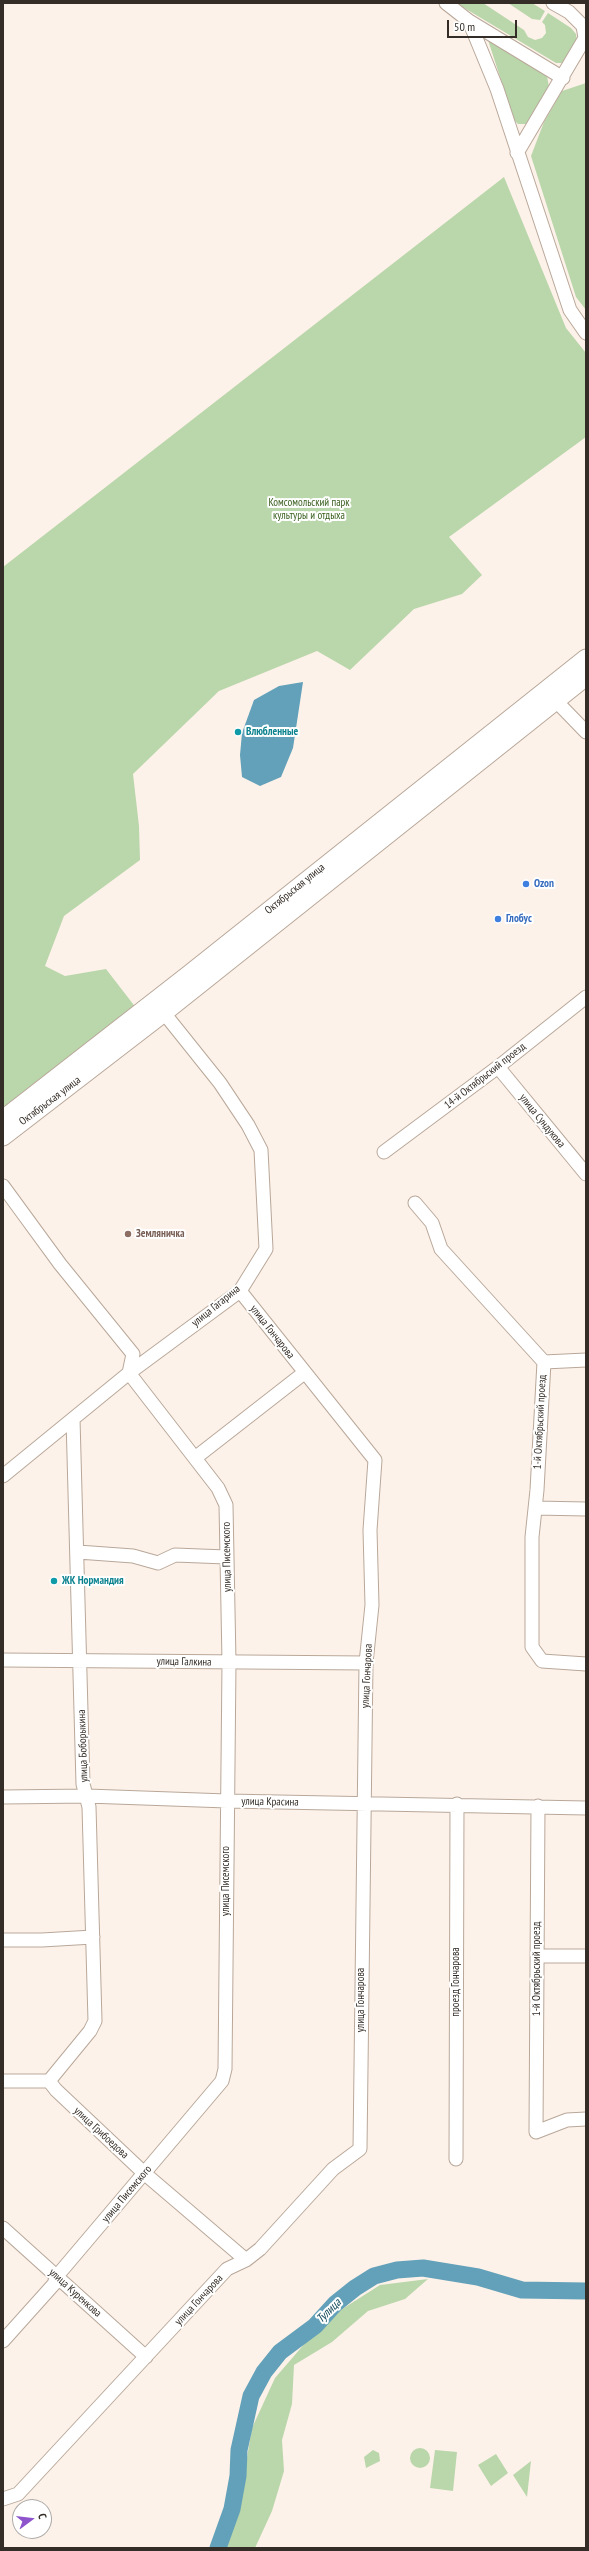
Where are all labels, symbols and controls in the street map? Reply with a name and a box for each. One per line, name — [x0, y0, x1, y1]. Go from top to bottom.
scale bar — [449, 12, 519, 38]
text: 50 m — [454, 19, 475, 34]
park label: Комсомольский парк культуры и отдыха — [268, 496, 350, 522]
place label: Влюбленные — [246, 725, 298, 739]
marker: Влюбленные — [233, 727, 243, 737]
street label: Октябрьская улица — [262, 861, 328, 917]
place label: Ozon — [534, 877, 554, 891]
marker: Ozon — [521, 879, 531, 889]
place label: Глобус — [506, 912, 532, 926]
marker: Глобус — [493, 914, 503, 924]
street label: 14-й Октябрьский проезд — [442, 1040, 528, 1112]
street label: Октябрьская улица — [17, 1074, 83, 1128]
street label: улица Сундукова — [516, 1091, 568, 1151]
place label: Земляничка — [136, 1227, 184, 1241]
marker: Земляничка — [123, 1229, 133, 1239]
street label: улица Гагарина — [189, 1282, 243, 1330]
street label: улица Гончарова — [247, 1303, 297, 1361]
street label: 1-й Октябрьский проезд — [531, 1374, 549, 1470]
street label: улица Писемского — [220, 1522, 234, 1592]
place label: ЖК Нормандия — [62, 1574, 124, 1588]
marker: ЖК Нормандия — [49, 1576, 59, 1586]
street label: улица Гончарова — [359, 1643, 375, 1709]
street label: улица Галкина — [156, 1655, 212, 1669]
street label: улица Боборыкина — [75, 1709, 91, 1783]
street label: улица Красина — [241, 1795, 299, 1809]
street label: улица Писемского — [219, 1846, 233, 1916]
street label: 1-й Октябрьский проезд — [530, 1922, 544, 2016]
street label: проезд Гончарова — [449, 1947, 463, 2017]
street label: улица Гончарова — [354, 1968, 368, 2032]
street label: улица Грибоедова — [71, 2104, 131, 2162]
street label: улица Писемского — [99, 2163, 155, 2225]
street label: улица Куренкова — [46, 2266, 104, 2320]
street label: улица Гончарова — [172, 2272, 226, 2328]
water label: Тулица — [314, 2296, 344, 2326]
north arrow — [12, 2499, 52, 2539]
text: С — [35, 2512, 50, 2520]

